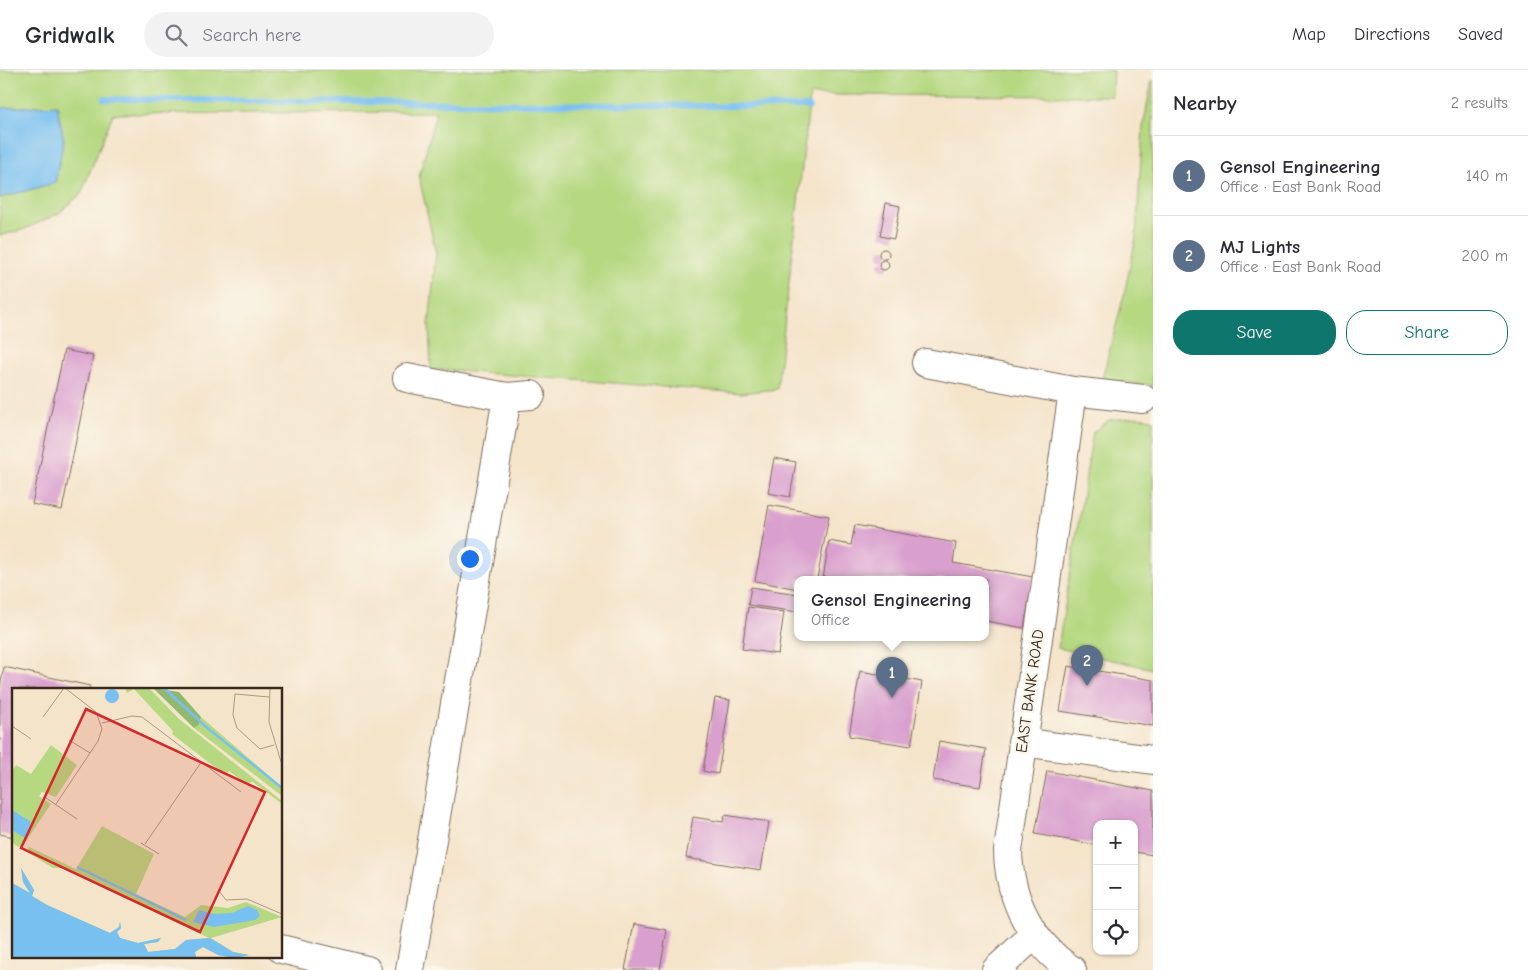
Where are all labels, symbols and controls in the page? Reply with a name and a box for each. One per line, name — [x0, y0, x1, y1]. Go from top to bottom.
search box — [144, 12, 494, 57]
text: Gridwalk — [25, 21, 114, 49]
icon: search — [162, 21, 190, 49]
text: Search here — [202, 24, 301, 46]
text: Map — [1292, 24, 1326, 45]
text: Directions — [1354, 24, 1430, 45]
text: Saved — [1458, 24, 1503, 45]
text: Nearby — [1173, 91, 1237, 115]
text: 2 results — [1451, 94, 1508, 112]
text: Gensol Engineering — [1220, 156, 1381, 178]
text: 1 — [1186, 167, 1192, 185]
text: 140 m — [1466, 167, 1508, 185]
text: Office · East Bank Road — [1220, 178, 1381, 196]
text: MJ Lights — [1220, 236, 1300, 258]
text: 2 — [1185, 247, 1193, 265]
text: 200 m — [1462, 247, 1508, 265]
text: Office · East Bank Road — [1220, 258, 1381, 276]
button: Save — [1173, 310, 1336, 355]
button: Share — [1346, 310, 1508, 355]
your location — [457, 546, 483, 572]
popup — [794, 576, 989, 641]
text: Gensol Engineering — [811, 589, 972, 611]
text: Office — [811, 611, 850, 629]
street label: EAST BANK ROAD — [1012, 628, 1048, 754]
pin: 2 — [1071, 645, 1103, 686]
pin: 1 — [876, 657, 908, 698]
inset map — [12, 688, 282, 958]
map controls — [1093, 820, 1138, 955]
button: + — [1093, 820, 1138, 865]
button: − — [1093, 865, 1138, 910]
button: locate — [1093, 910, 1138, 955]

